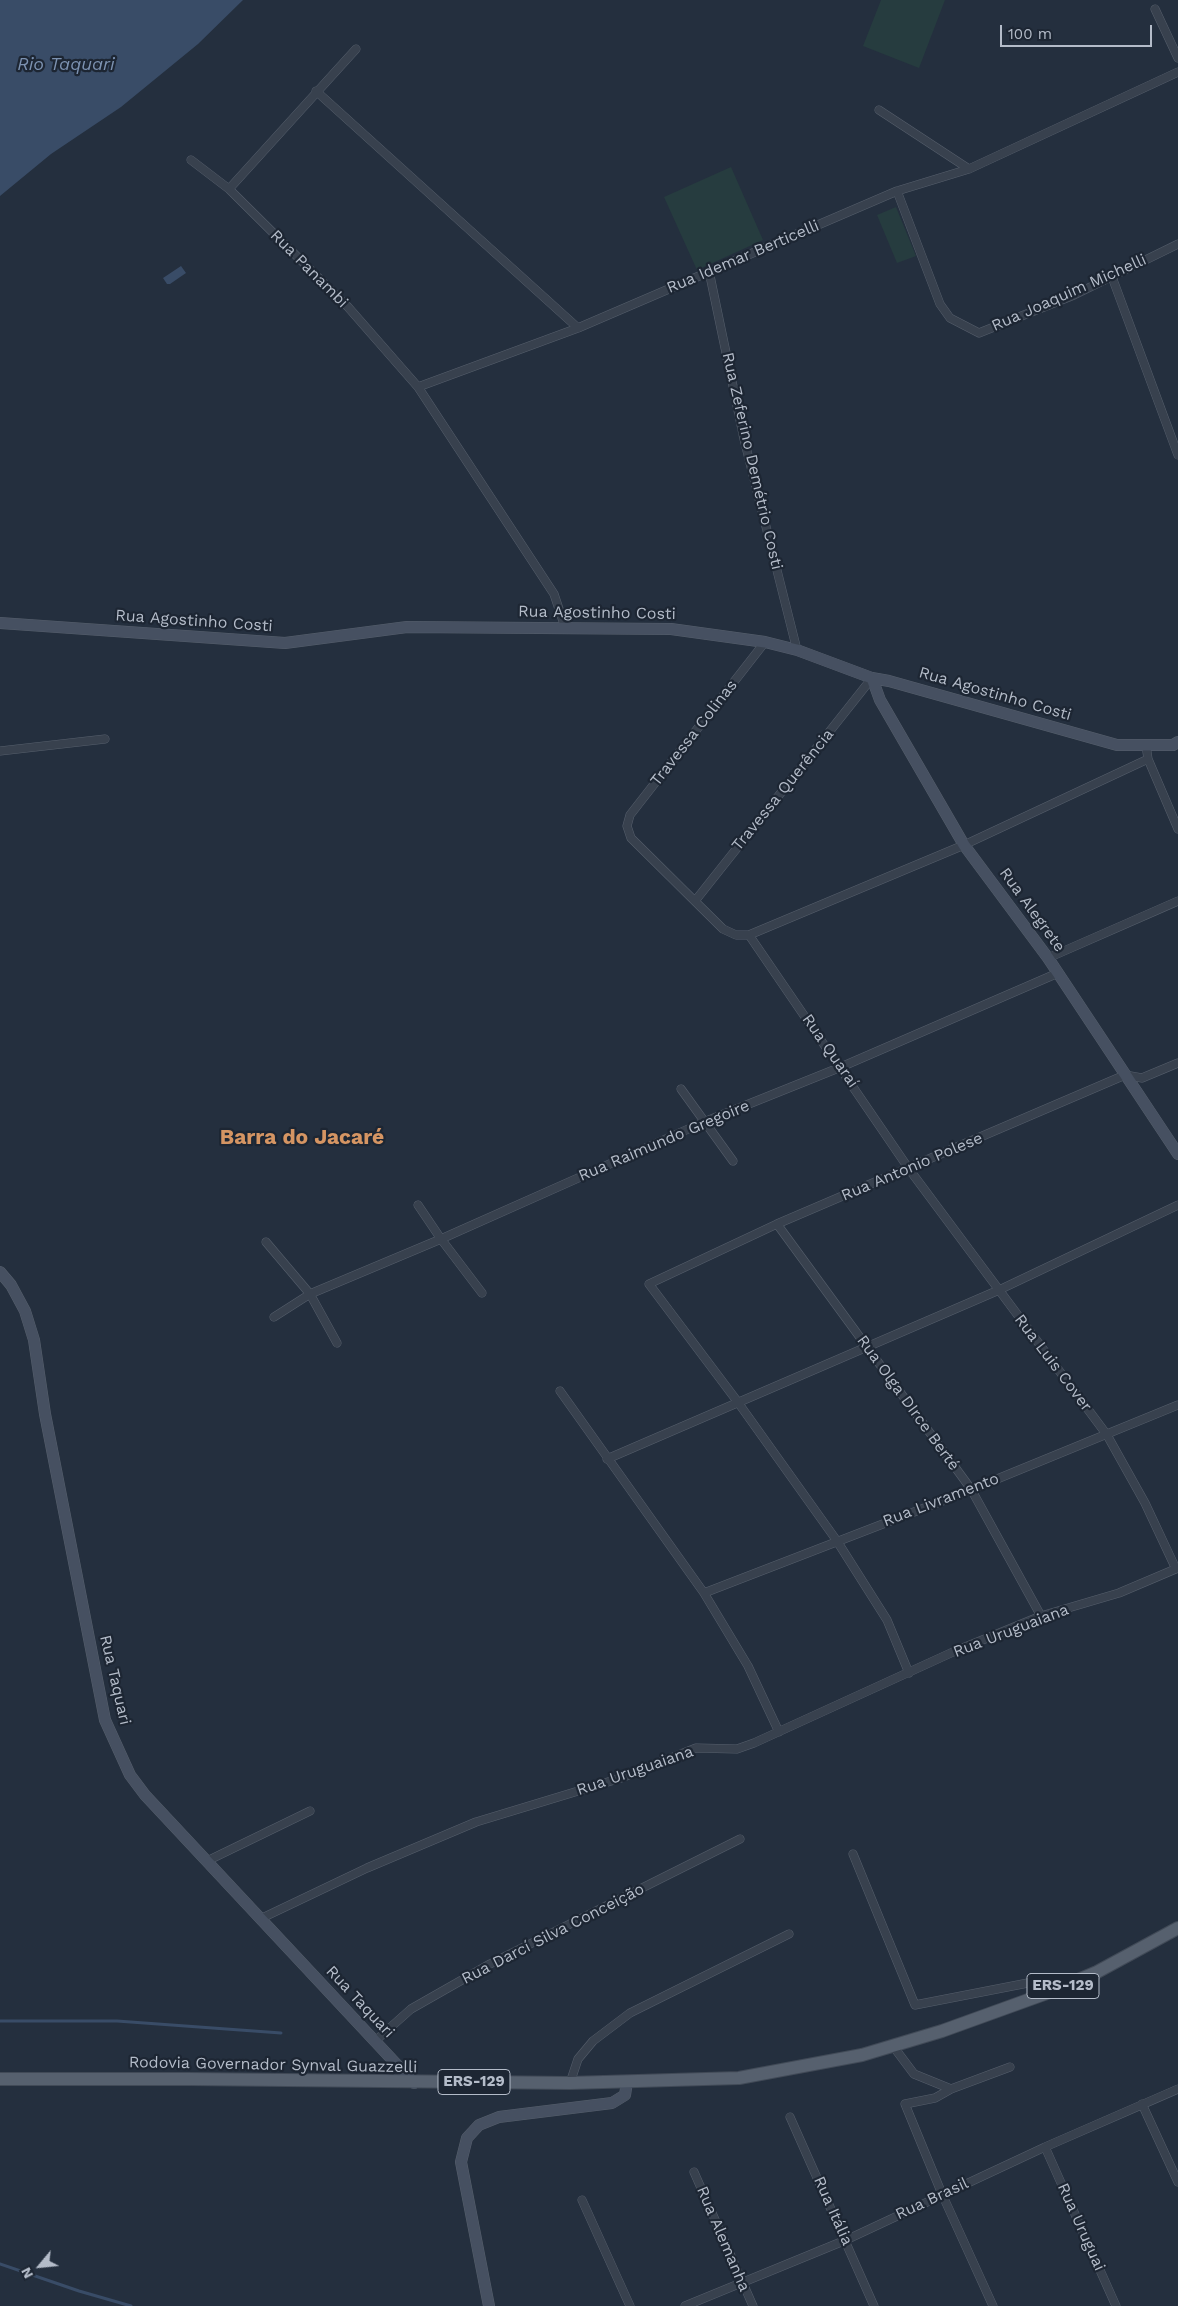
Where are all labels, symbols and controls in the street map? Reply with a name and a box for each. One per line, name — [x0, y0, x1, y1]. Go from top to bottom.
scale bar — [1003, 15, 1156, 47]
text: 100 m — [1008, 25, 1052, 43]
water label: Rio Taquari — [17, 54, 115, 76]
street label: Rua Idemar Berticelli — [664, 216, 822, 298]
street label: Rua Panambi — [266, 226, 352, 312]
street label: Rua Joaquim Michelli — [989, 250, 1149, 336]
street label: Rua Zeferino Demétrio Costi — [718, 351, 786, 571]
street label: Rua Agostinho Costi — [518, 602, 676, 624]
street label: Rua Agostinho Costi — [115, 606, 273, 636]
street label: Rua Agostinho Costi — [917, 663, 1073, 725]
street label: Travessa Colinas — [647, 676, 741, 790]
street label: Travessa Querência — [728, 725, 838, 855]
street label: Rua Alegrete — [995, 864, 1069, 956]
street label: Rua Quaraí — [798, 1011, 862, 1091]
street label: Rua Raimundo Gregoire — [576, 1096, 752, 1186]
district label: Barra do Jacaré — [220, 1125, 384, 1151]
street label: Rua Antonio Polese — [838, 1129, 986, 1205]
street label: Rua Luis Cover — [1010, 1311, 1096, 1415]
street label: Rua Olga DIrce Berté — [852, 1332, 964, 1474]
street label: Rua Livramento — [880, 1469, 1002, 1531]
street label: Rua Uruguaiana — [951, 1600, 1071, 1662]
street label: Rua Taquari — [95, 1633, 135, 1727]
street label: Rua Uruguaiana — [574, 1742, 696, 1800]
street label: Rua Darcí Silva Conceição — [458, 1879, 648, 1989]
street label: Rua Taquari — [322, 1962, 398, 2042]
road number: ERS-129 — [1027, 1974, 1099, 1998]
street label: Rodovia Governador Synval Guazzelli — [129, 2053, 417, 2077]
road number: ERS-129 — [438, 2070, 510, 2094]
street label: Rua Itália — [809, 2173, 857, 2249]
street label: Rua Brasil — [892, 2174, 972, 2224]
street label: Rua Uruguai — [1053, 2180, 1109, 2274]
street label: Rua Alemanha — [692, 2183, 754, 2295]
north arrow — [15, 2241, 65, 2291]
text: N — [17, 2265, 36, 2281]

